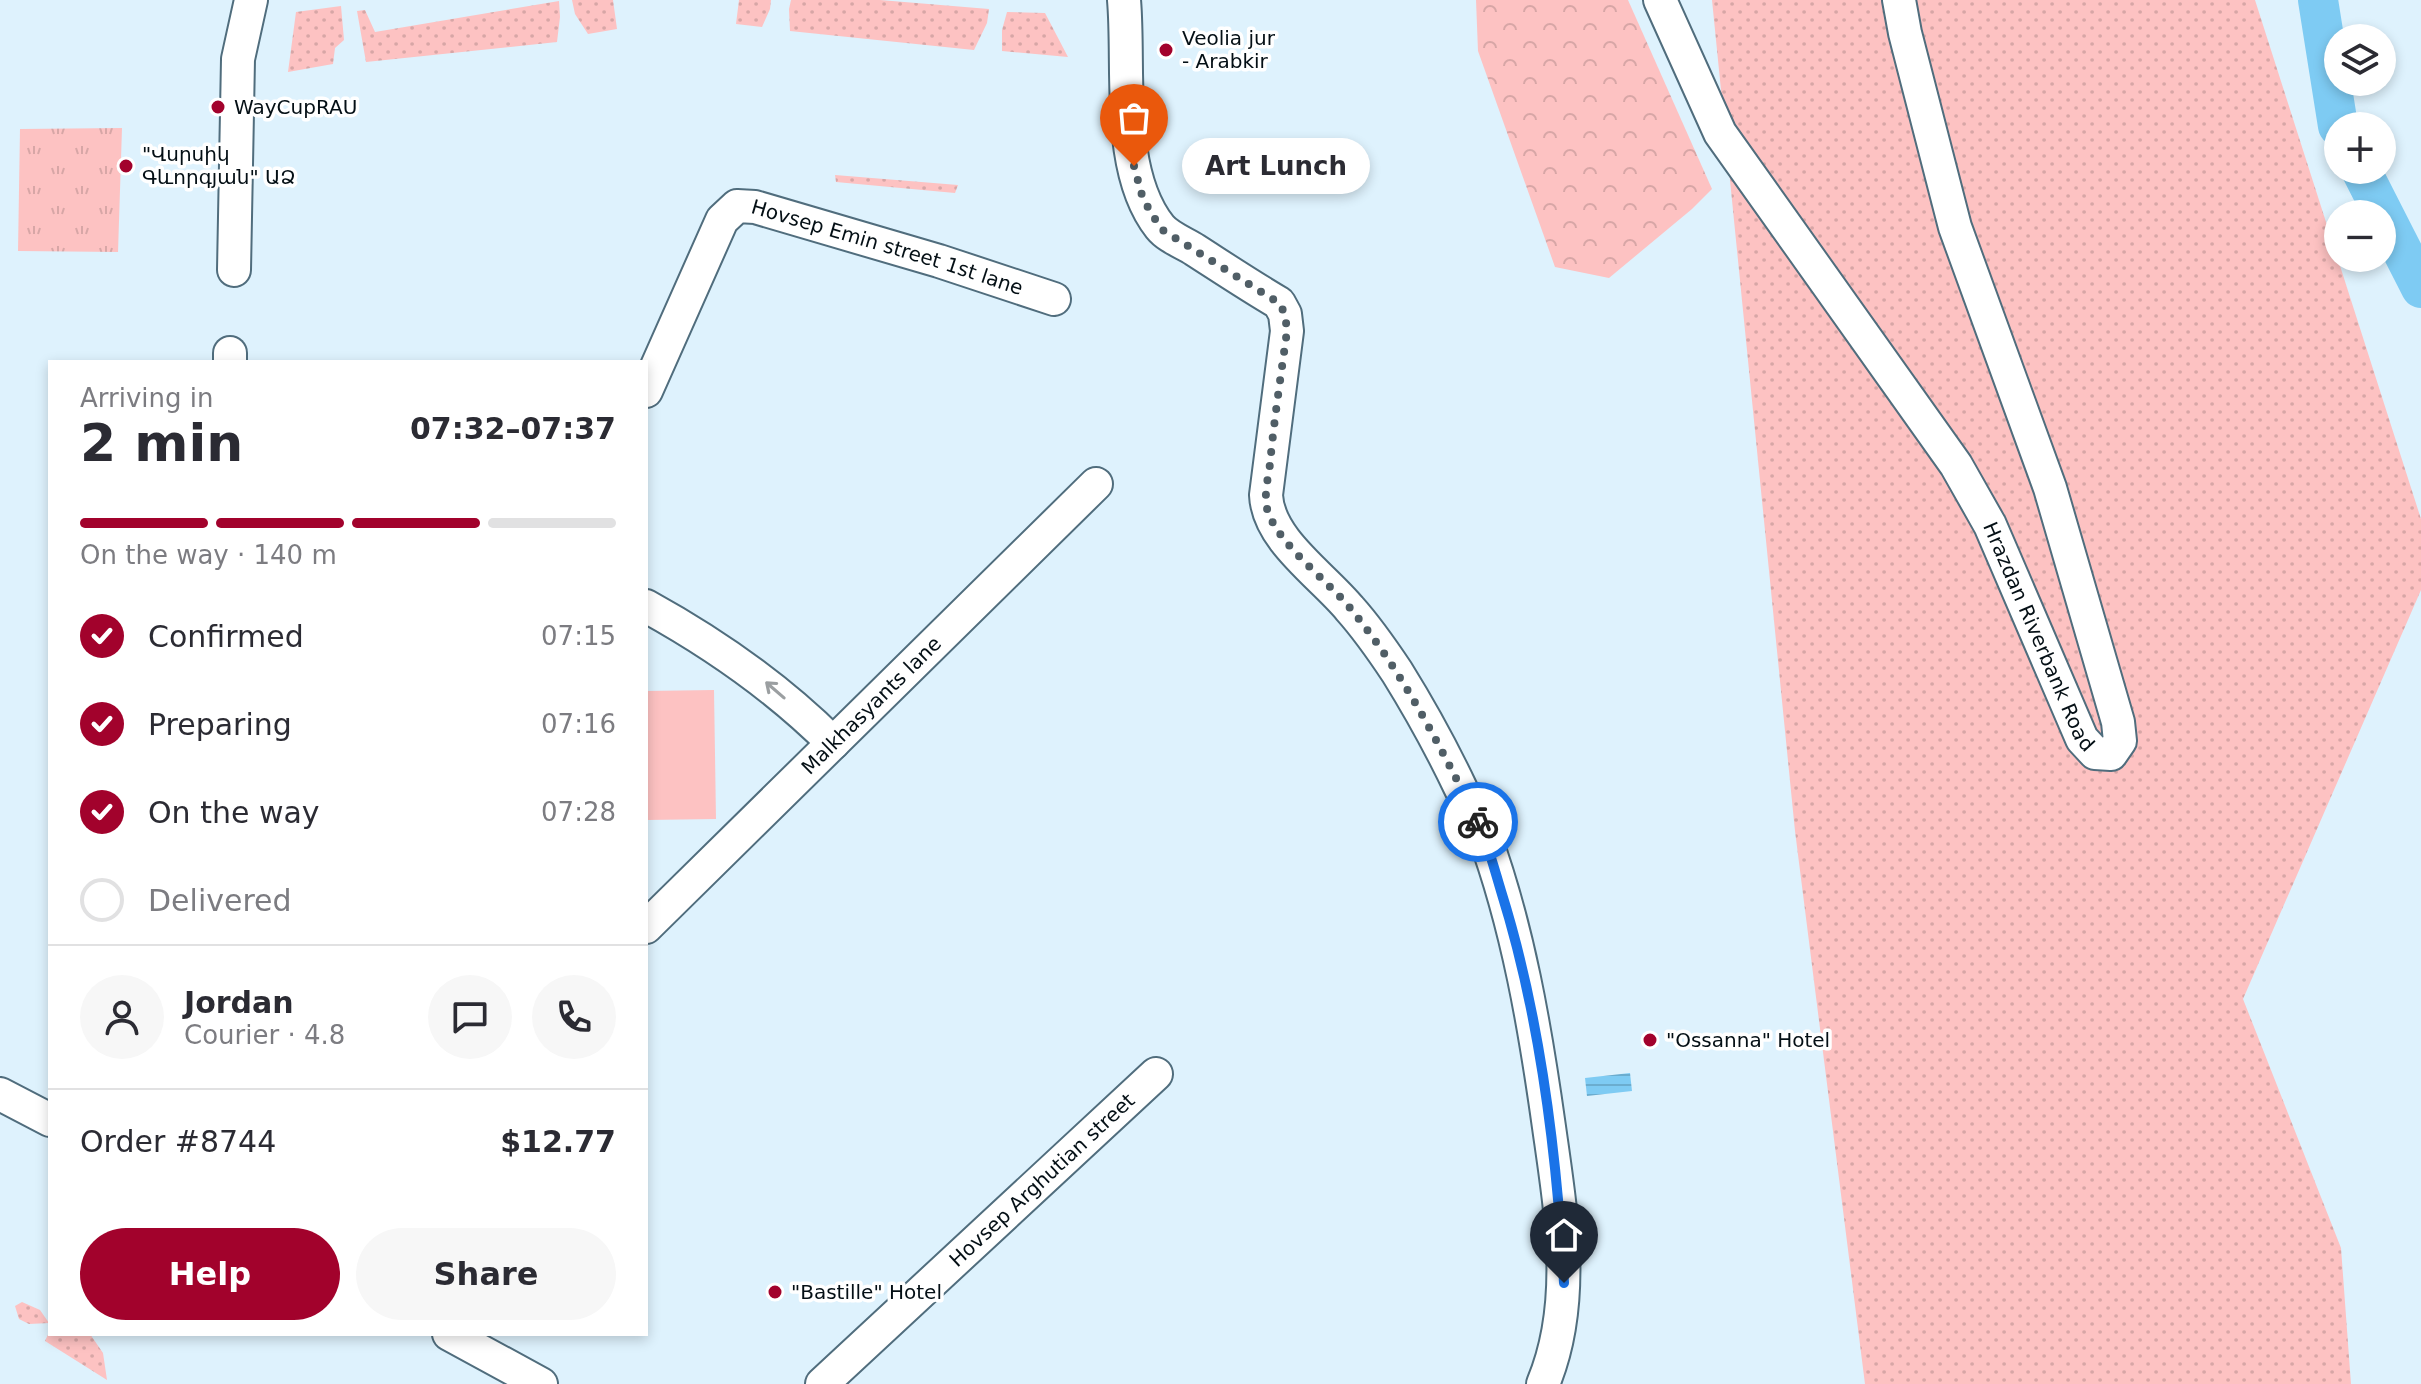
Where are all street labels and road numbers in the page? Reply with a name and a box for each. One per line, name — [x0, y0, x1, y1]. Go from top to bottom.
street label: Hovsep Emin street 1st lane — [749, 195, 1026, 300]
street label: Hrazdan Riverbank Road — [1978, 518, 2099, 756]
street label: Malkhasyants lane — [796, 631, 946, 779]
street label: Hovsep Arghutian street — [944, 1088, 1140, 1272]

